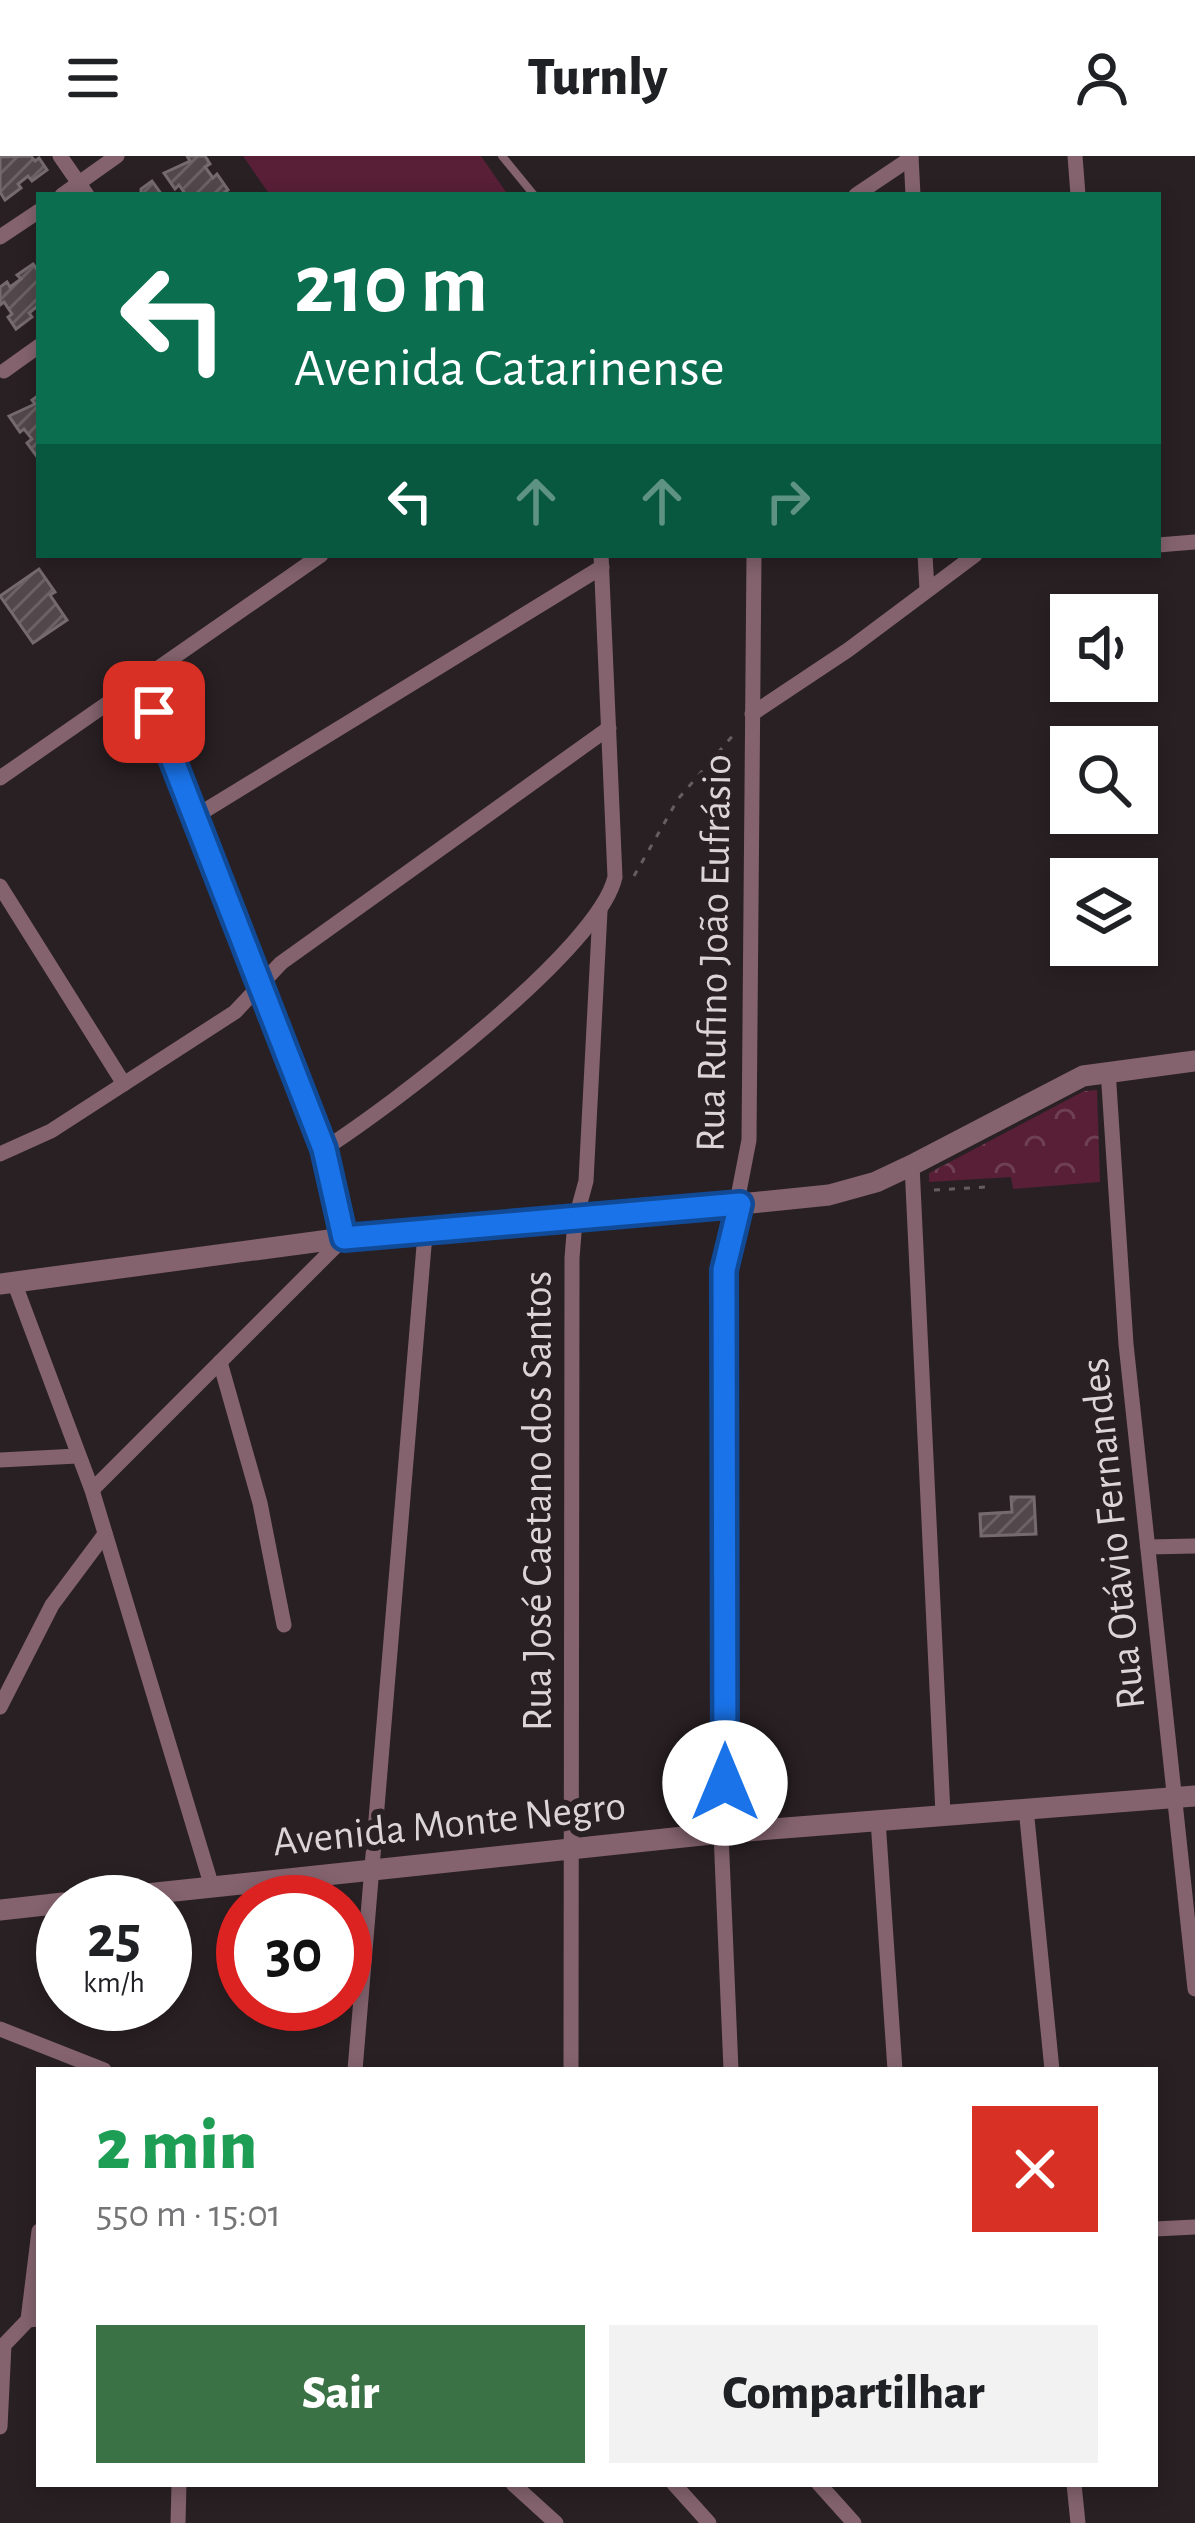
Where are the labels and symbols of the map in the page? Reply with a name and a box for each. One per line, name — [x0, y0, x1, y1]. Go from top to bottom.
pin — [103, 661, 205, 763]
street label: Rua Rufino João Eufrásio — [690, 754, 738, 1152]
street label: Rua José Caetano dos Santos — [517, 1271, 559, 1731]
street label: Rua Otávio Fernandes — [1074, 1356, 1152, 1712]
position arrow — [662, 1720, 788, 1846]
street label: Avenida Monte Negro — [271, 1785, 628, 1863]
speed limit sign: 30 — [216, 1875, 372, 2031]

